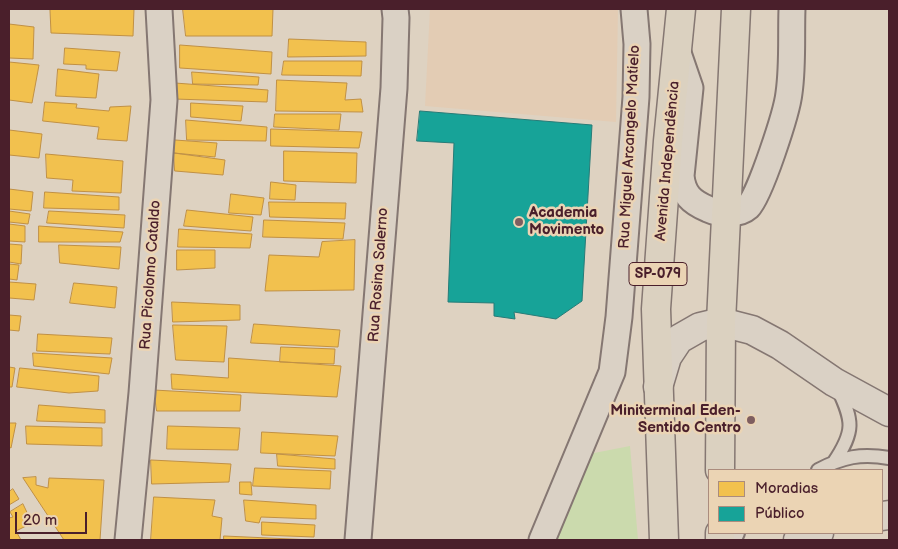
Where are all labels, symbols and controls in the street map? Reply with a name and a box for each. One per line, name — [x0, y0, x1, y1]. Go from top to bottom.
street label: Rua Miguel Arcangelo Matielo — [616, 45, 644, 249]
street label: Avenida Independência — [652, 80, 684, 242]
street label: Rua Picolomo Cataldo — [137, 200, 165, 350]
place label: Academia Movimento — [529, 204, 604, 239]
street label: Rua Rosina Salerno — [365, 207, 393, 343]
marker: Academia Movimento — [513, 216, 525, 228]
road number: SP-079 — [629, 262, 687, 286]
place label: Miniterminal Eden- Sentido Centro — [610, 402, 741, 437]
marker: Miniterminal Eden- Sentido Centro — [745, 414, 757, 426]
legend — [708, 469, 883, 534]
text: Moradias — [755, 479, 818, 498]
scale bar — [18, 502, 90, 534]
text: Público — [755, 504, 804, 523]
text: 20 m — [23, 511, 57, 530]

